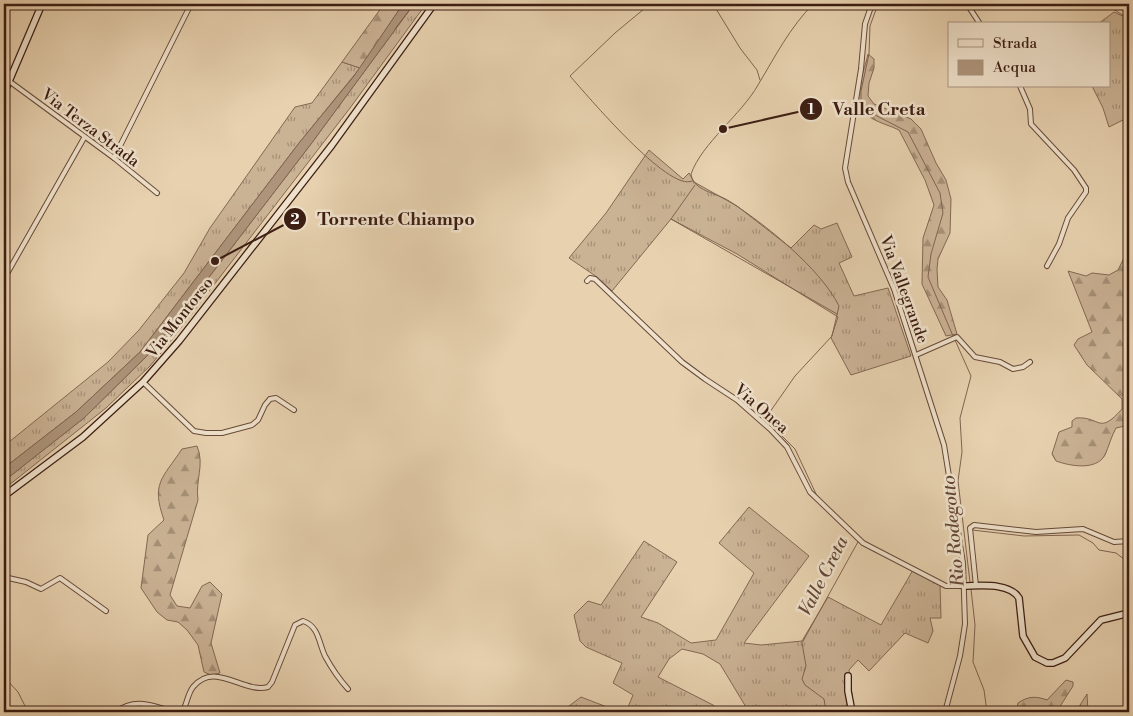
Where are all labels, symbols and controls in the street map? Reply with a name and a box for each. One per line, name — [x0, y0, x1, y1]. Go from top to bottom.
legend — [948, 22, 1110, 88]
text: Strada — [993, 34, 1037, 53]
text: Acqua — [992, 58, 1036, 77]
street label: Via Terza Strada — [36, 84, 144, 172]
callout: Valle Creta — [798, 92, 936, 125]
text: Valle Creta — [832, 98, 926, 121]
text: 1 — [807, 100, 815, 119]
callout: Torrente Chiampo — [282, 203, 485, 236]
text: Torrente Chiampo — [317, 208, 475, 231]
text: 2 — [290, 210, 300, 229]
street label: Via Vallegrande — [875, 232, 933, 346]
street label: Via Montorso — [141, 273, 218, 363]
street label: Via Onea — [729, 379, 793, 438]
water label: Rio Rodegotto — [937, 474, 970, 589]
water label: Valle Creta — [794, 532, 854, 620]

